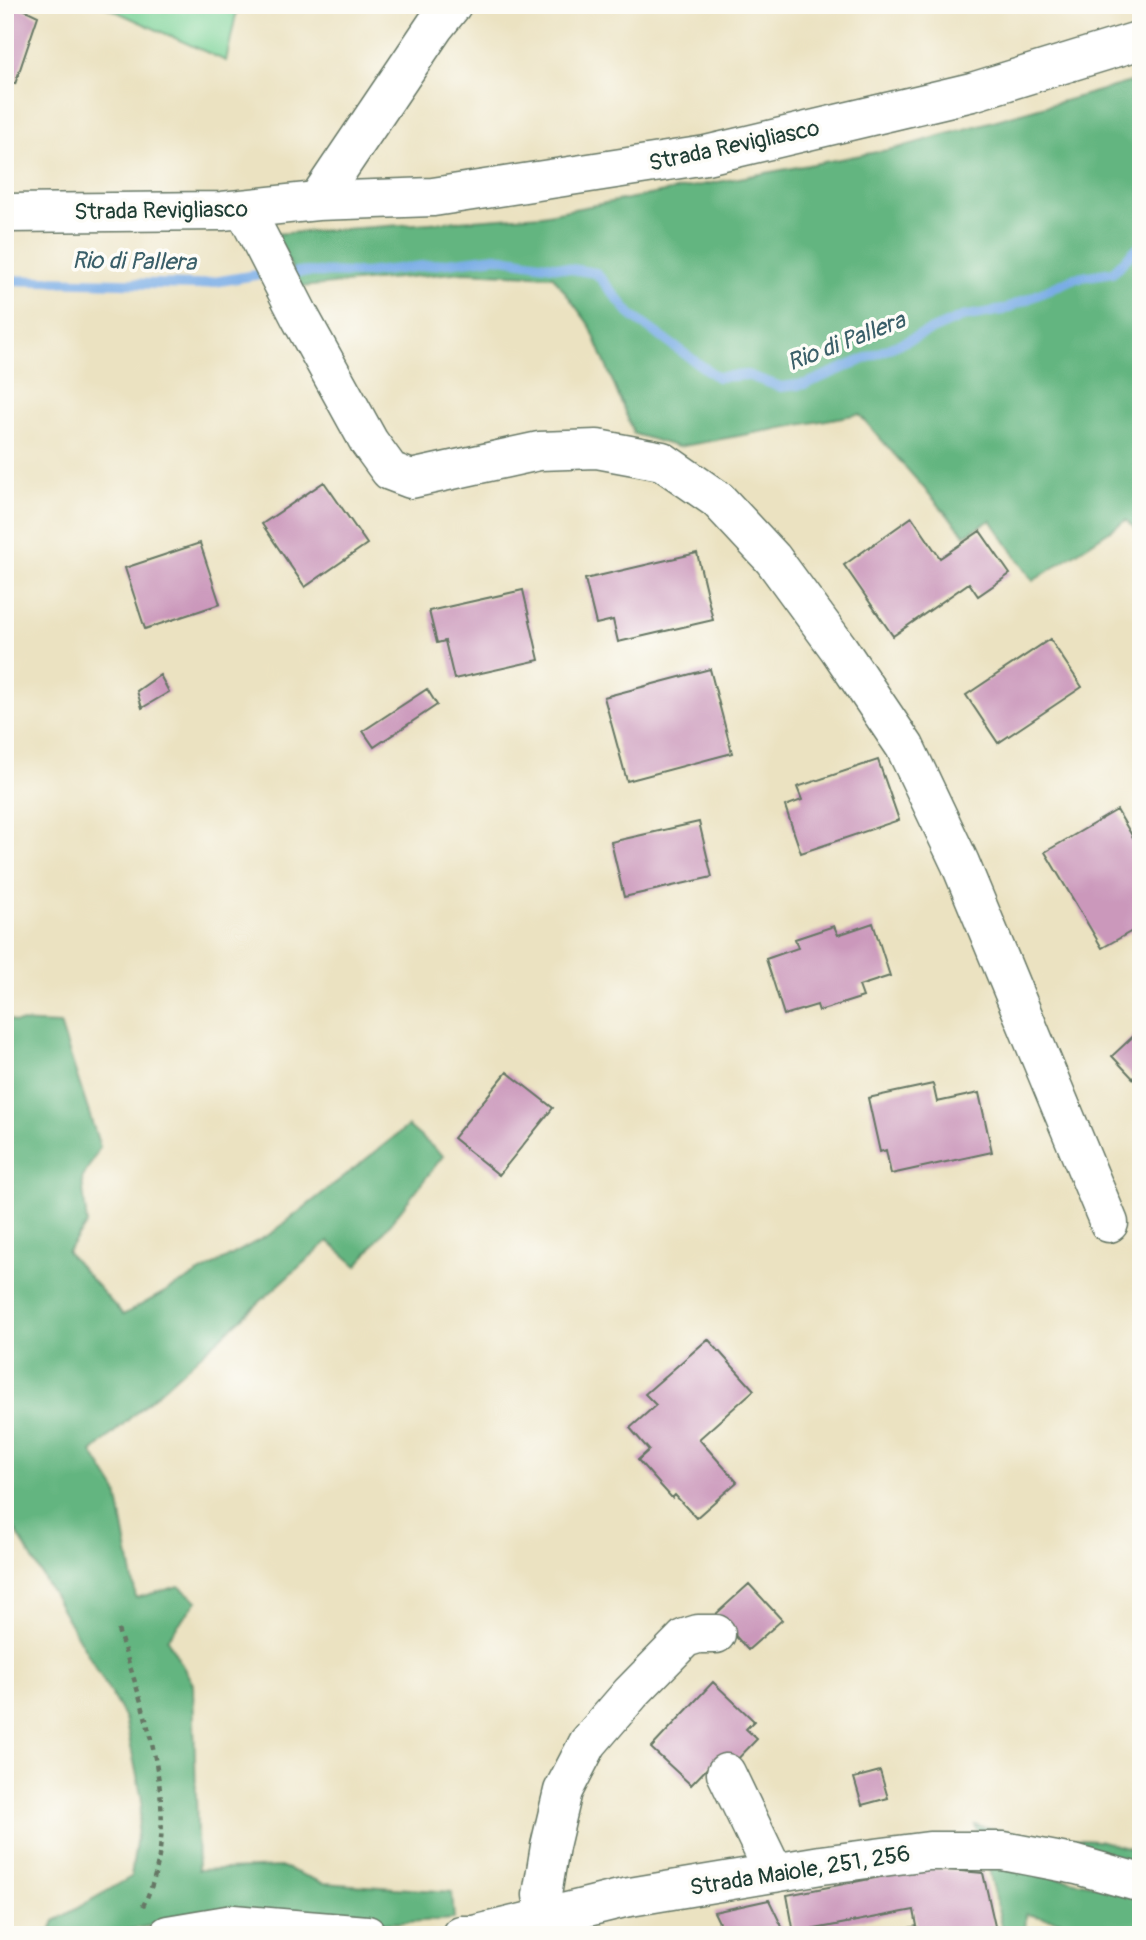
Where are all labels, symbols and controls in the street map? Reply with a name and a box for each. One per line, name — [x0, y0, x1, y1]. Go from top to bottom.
street label: Strada Revigliasco — [646, 113, 822, 178]
street label: Strada Revigliasco — [74, 194, 248, 227]
water label: Rio di Pallera — [72, 246, 198, 277]
water label: Rio di Pallera — [783, 305, 911, 377]
street label: Strada Maiole, 251, 256 — [688, 1839, 912, 1902]

